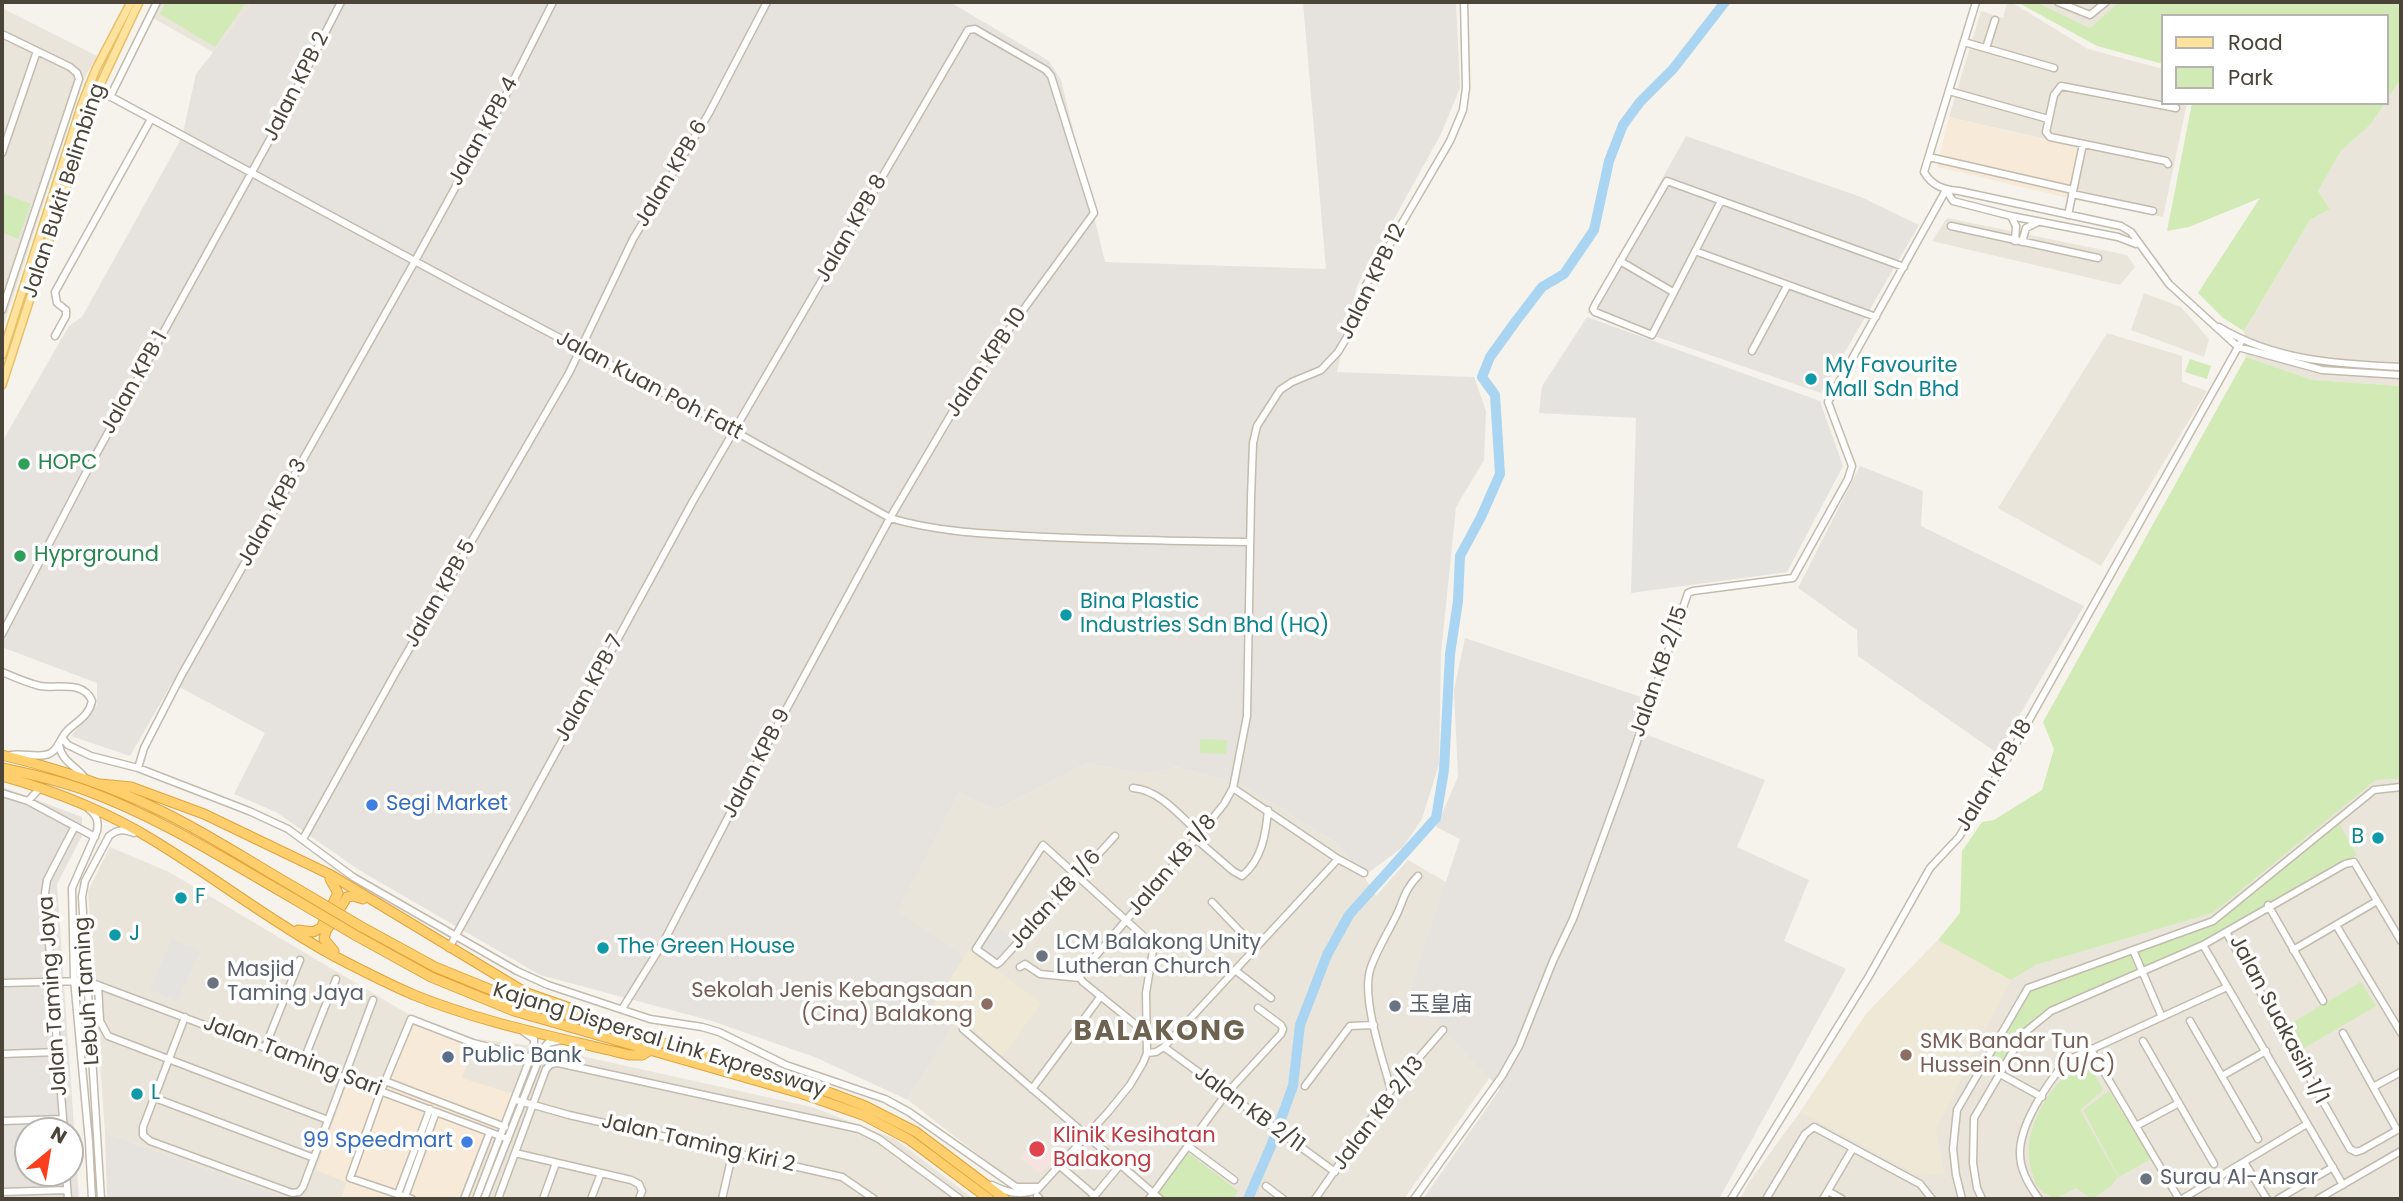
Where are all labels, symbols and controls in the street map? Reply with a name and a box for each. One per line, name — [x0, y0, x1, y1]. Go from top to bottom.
legend — [2162, 14, 2389, 105]
street label: Jalan KPB 2 — [259, 28, 335, 146]
text: Road — [2228, 28, 2283, 57]
text: Park — [2228, 63, 2273, 92]
street label: Jalan KPB 4 — [444, 73, 524, 191]
street label: Jalan Bukit Belimbing — [18, 81, 112, 301]
street label: Jalan KPB 6 — [630, 116, 714, 232]
street label: Jalan KPB 8 — [811, 171, 893, 287]
street label: Jalan KPB 12 — [1334, 220, 1412, 344]
street label: Jalan KPB 10 — [941, 303, 1033, 423]
street label: Jalan Kuan Poh Fatt — [551, 326, 747, 446]
street label: Jalan KPB 1 — [96, 327, 174, 439]
place label: My Favourite Mall Sdn Bhd — [1825, 354, 1959, 404]
marker: My Favourite Mall Sdn Bhd — [1803, 371, 1819, 387]
place label: HOPC — [38, 451, 97, 477]
street label: Jalan KPB 3 — [233, 455, 313, 571]
marker: HOPC — [16, 456, 32, 472]
street label: Jalan KPB 5 — [400, 536, 482, 652]
place label: Hyprground — [34, 543, 159, 569]
marker: Hyprground — [12, 548, 28, 564]
place label: Bina Plastic Industries Sdn Bhd (HQ) — [1080, 590, 1329, 640]
street label: Jalan KB 2/15 — [1626, 603, 1694, 741]
marker: Bina Plastic Industries Sdn Bhd (HQ) — [1058, 607, 1074, 623]
street label: Jalan KPB 7 — [550, 631, 630, 747]
street label: Jalan KPB 9 — [718, 705, 796, 823]
street label: Jalan KPB 18 — [1952, 715, 2038, 837]
place label: Segi Market — [386, 792, 508, 818]
marker: Segi Market — [364, 797, 380, 813]
street label: Jalan KB 1/8 — [1123, 810, 1223, 922]
place label: B — [2351, 825, 2364, 851]
marker: B — [2370, 830, 2386, 846]
street label: Jalan KB 1/6 — [1005, 845, 1107, 955]
place label: F — [195, 885, 206, 911]
marker: F — [173, 890, 189, 906]
street label: Jalan Taming Jaya — [34, 895, 74, 1097]
street label: Lebuh Taming — [70, 916, 106, 1066]
place label: J — [129, 922, 140, 948]
marker: J — [107, 927, 123, 943]
place label: LCM Balakong Unity Lutheran Church — [1056, 931, 1261, 981]
street label: Jalan Suakasih 1/1 — [2223, 931, 2333, 1109]
place label: The Green House — [617, 935, 795, 961]
marker: The Green House — [595, 940, 611, 956]
marker: LCM Balakong Unity Lutheran Church — [1034, 948, 1050, 964]
place label: Masjid Taming Jaya — [227, 958, 364, 1008]
marker: Masjid Taming Jaya — [205, 975, 221, 991]
street label: Kajang Dispersal Link Expressway — [490, 978, 828, 1104]
place label: Sekolah Jenis Kebangsaan (Cina) Balakong — [691, 979, 973, 1029]
place label: 玉皇庙 — [1409, 993, 1472, 1019]
marker: Sekolah Jenis Kebangsaan (Cina) Balakong — [979, 996, 995, 1012]
marker: 玉皇庙 — [1387, 998, 1403, 1014]
street label: Jalan Taming Sari — [199, 1011, 385, 1103]
district label: BALAKONG — [1075, 1016, 1245, 1050]
place label: SMK Bandar Tun Hussein Onn (U/C) — [1920, 1030, 2116, 1080]
place label: Public Bank — [462, 1044, 582, 1070]
marker: SMK Bandar Tun Hussein Onn (U/C) — [1898, 1047, 1914, 1063]
marker: Public Bank — [440, 1049, 456, 1065]
street label: Jalan KB 2/13 — [1328, 1052, 1430, 1176]
street label: Jalan KB 2/11 — [1189, 1062, 1309, 1158]
place label: L — [151, 1081, 160, 1107]
marker: L — [129, 1086, 145, 1102]
street label: Jalan Taming Kiri 2 — [599, 1109, 797, 1179]
north arrow — [14, 1117, 84, 1187]
text: N — [46, 1120, 72, 1150]
place label: Klinik Kesihatan Balakong — [1053, 1124, 1216, 1174]
place label: 99 Speedmart — [303, 1129, 453, 1155]
marker: 99 Speedmart — [459, 1134, 475, 1150]
marker: Klinik Kesihatan Balakong — [1027, 1139, 1047, 1159]
place label: Surau Al-Ansar — [2160, 1166, 2318, 1192]
marker: Surau Al-Ansar — [2138, 1171, 2154, 1187]

